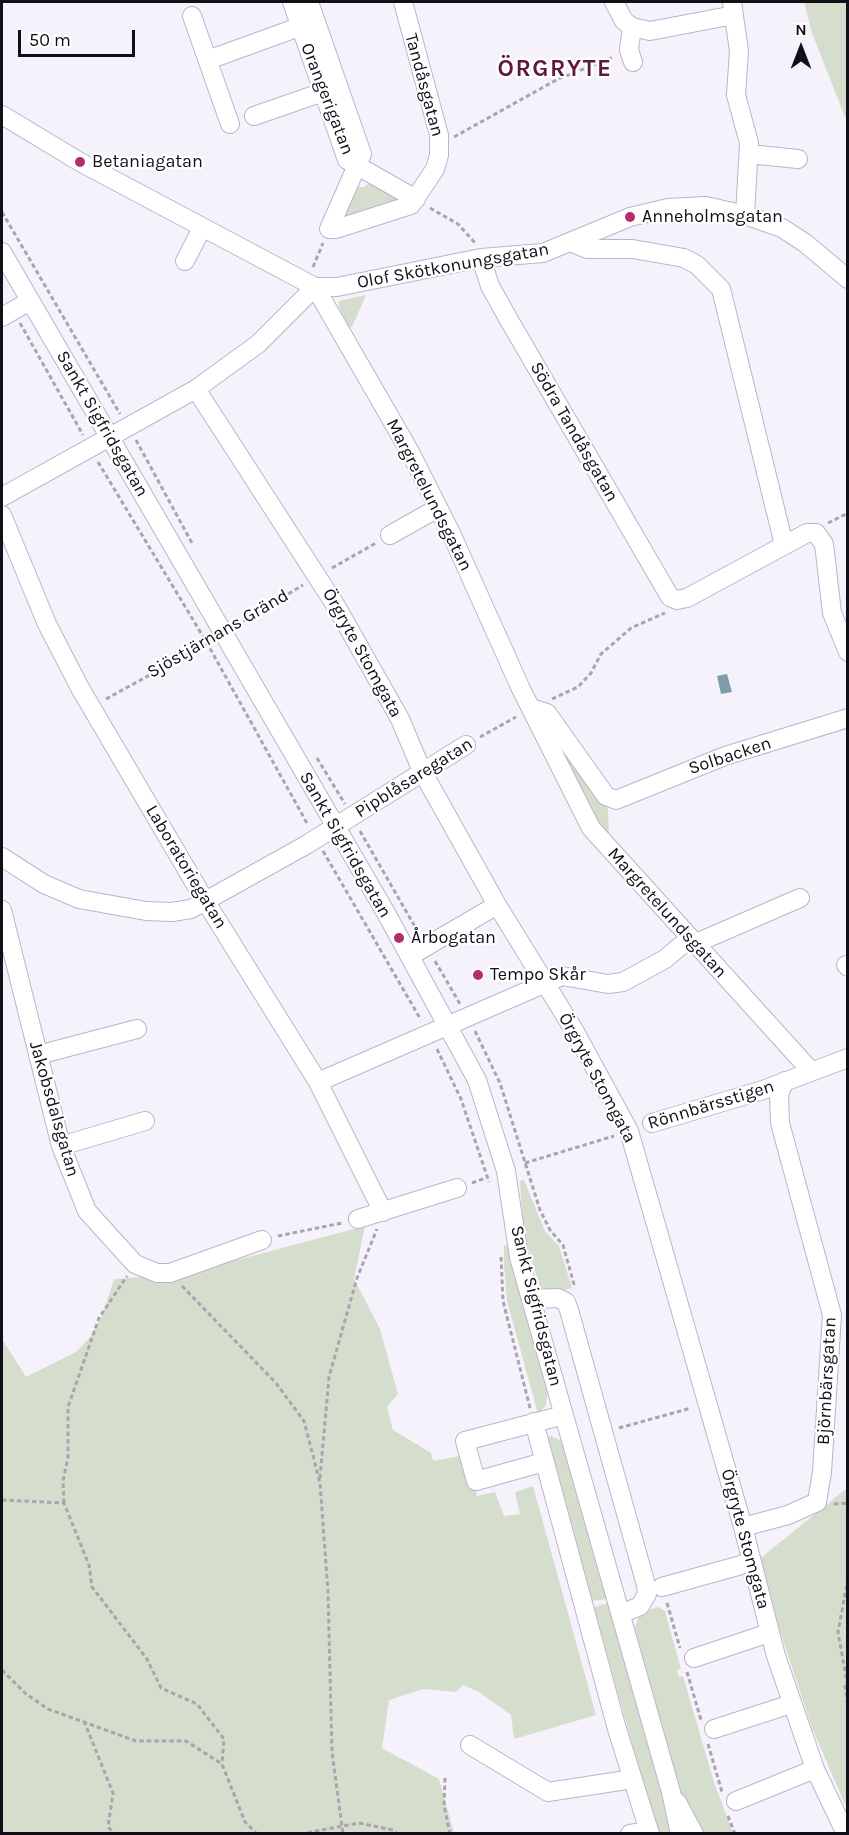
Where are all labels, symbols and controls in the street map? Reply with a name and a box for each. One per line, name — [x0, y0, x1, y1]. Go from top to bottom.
scale bar — [21, 18, 138, 56]
north arrow — [771, 18, 831, 78]
text: N — [795, 20, 807, 39]
text: 50 m — [29, 29, 71, 51]
street label: Tandåsgatan — [400, 31, 448, 139]
street label: Orangerigatan — [296, 40, 358, 158]
district label: ÖRGRYTE — [498, 55, 612, 83]
place label: Betaniagatan — [92, 151, 203, 173]
marker: Betaniagatan — [73, 155, 87, 169]
place label: Anneholmsgatan — [642, 206, 783, 228]
marker: Anneholmsgatan — [623, 210, 637, 224]
street label: Olof Skötkonungsgatan — [355, 238, 551, 294]
street label: Sankt Sigfridsgatan — [51, 347, 153, 501]
street label: Södra Tandåsgatan — [525, 358, 623, 506]
street label: Margretelundsgatan — [381, 415, 477, 575]
street label: Sjöstjärnans Gränd — [144, 585, 292, 683]
street label: Örgryte Stomgata — [318, 585, 406, 721]
street label: Solbacken — [686, 732, 774, 780]
street label: Pipblåsaregatan — [351, 733, 477, 823]
street label: Sankt Sigfridsgatan — [294, 768, 396, 922]
street label: Laboratoriegatan — [141, 801, 231, 933]
street label: Margretelundsgatan — [603, 843, 731, 983]
place label: Årbogatan — [411, 927, 496, 949]
marker: Årbogatan — [392, 931, 406, 945]
place label: Tempo Skår — [490, 964, 586, 986]
marker: Tempo Skår — [471, 968, 485, 982]
street label: Örgryte Stomgata — [554, 1009, 640, 1147]
street label: Jakobsdalsgatan — [24, 1039, 84, 1179]
street label: Rönnbärsstigen — [645, 1076, 777, 1134]
street label: Sankt Sigfridsgatan — [506, 1223, 566, 1389]
street label: Björnbärsgatan — [813, 1316, 841, 1446]
street label: Örgryte Stomgata — [716, 1467, 774, 1611]

